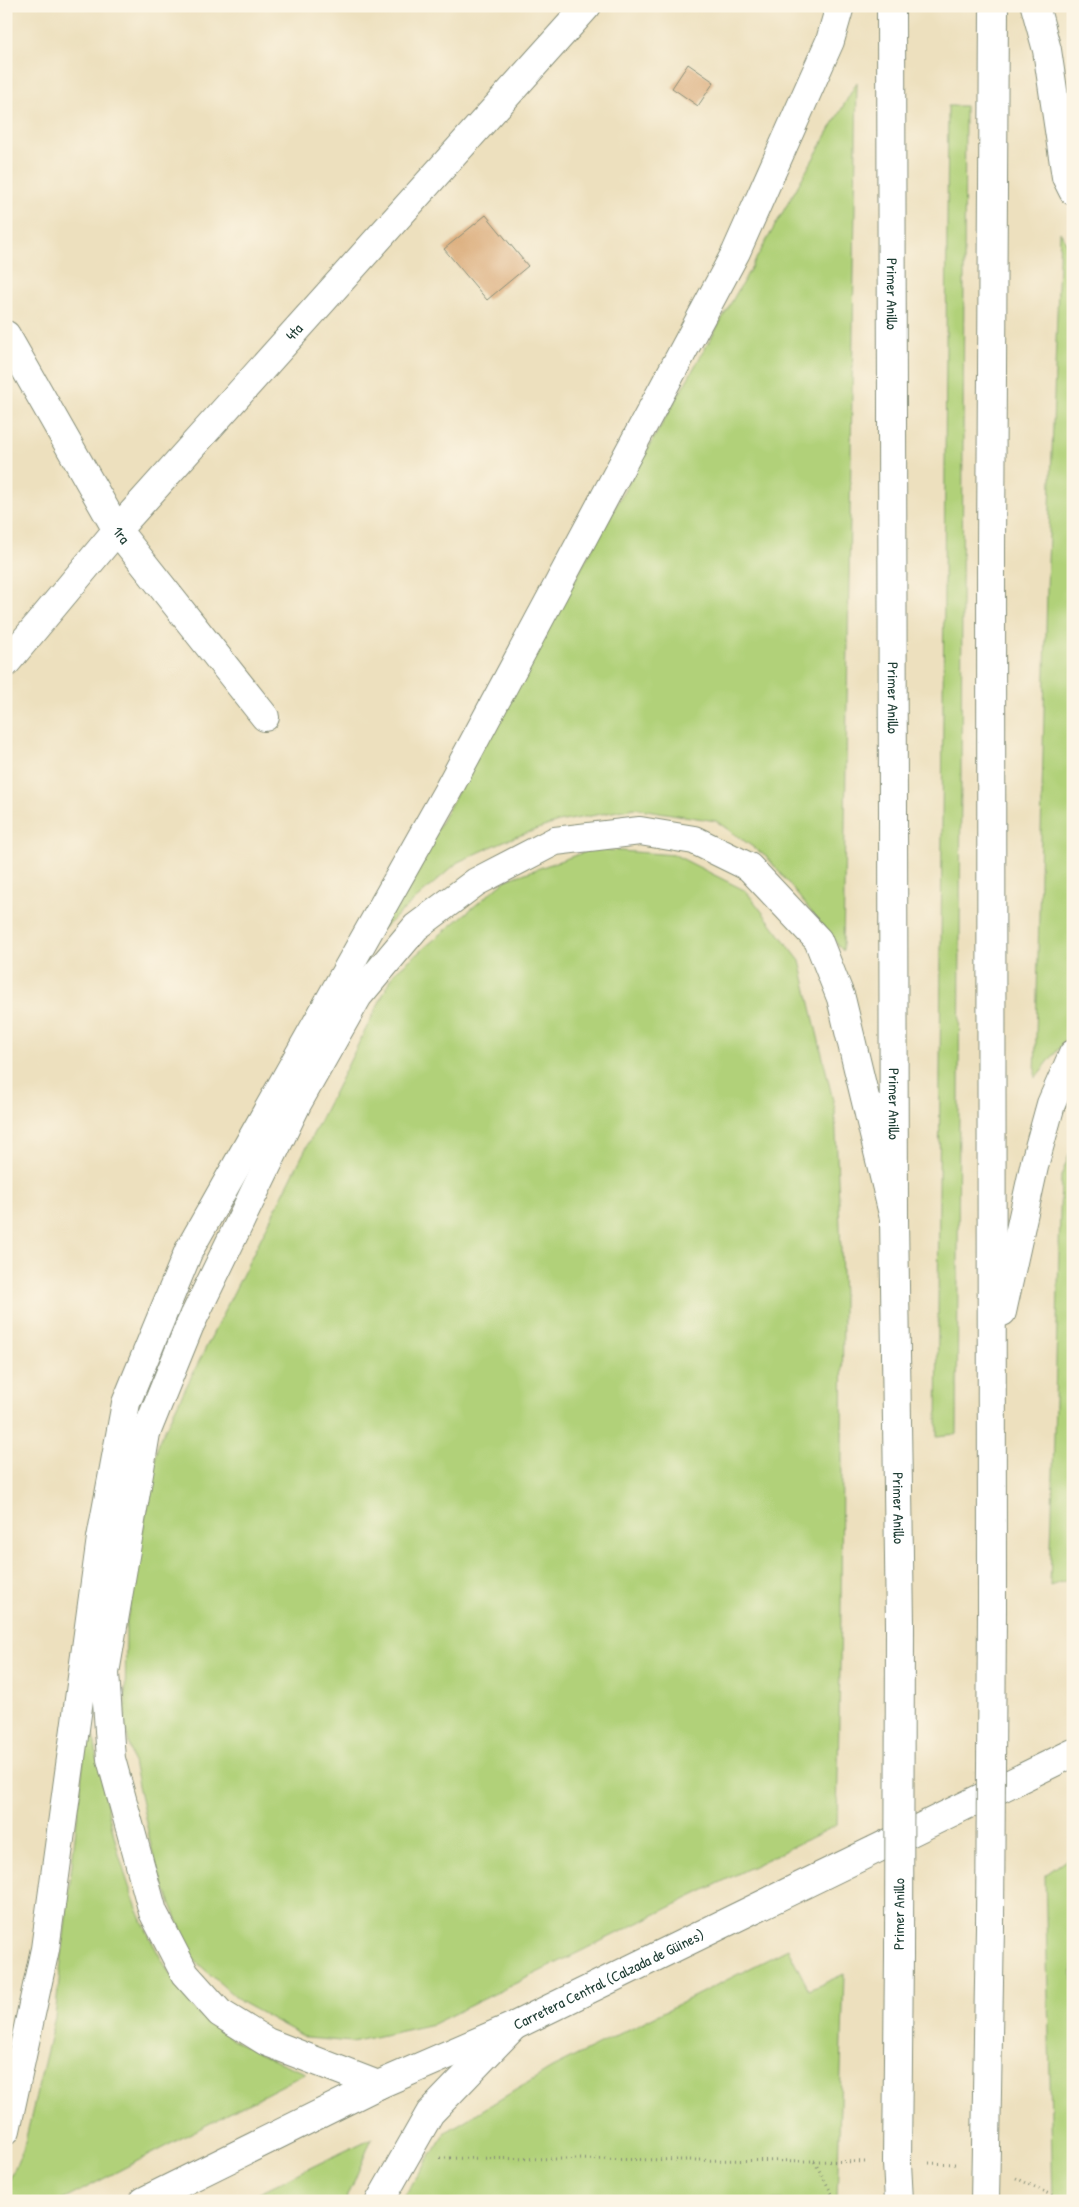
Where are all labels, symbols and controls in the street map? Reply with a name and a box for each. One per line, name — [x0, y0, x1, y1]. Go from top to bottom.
street label: Primer Anillo — [882, 258, 903, 330]
street label: 4ta — [281, 319, 308, 345]
street label: 1ra — [108, 522, 135, 548]
street label: Primer Anillo — [883, 662, 904, 734]
street label: Primer Anillo — [884, 1068, 905, 1140]
street label: Primer Anillo — [888, 1472, 910, 1544]
street label: Primer Anillo — [888, 1878, 909, 1950]
street label: Carretera Central (Calzada de Güines) — [510, 1924, 708, 2035]

